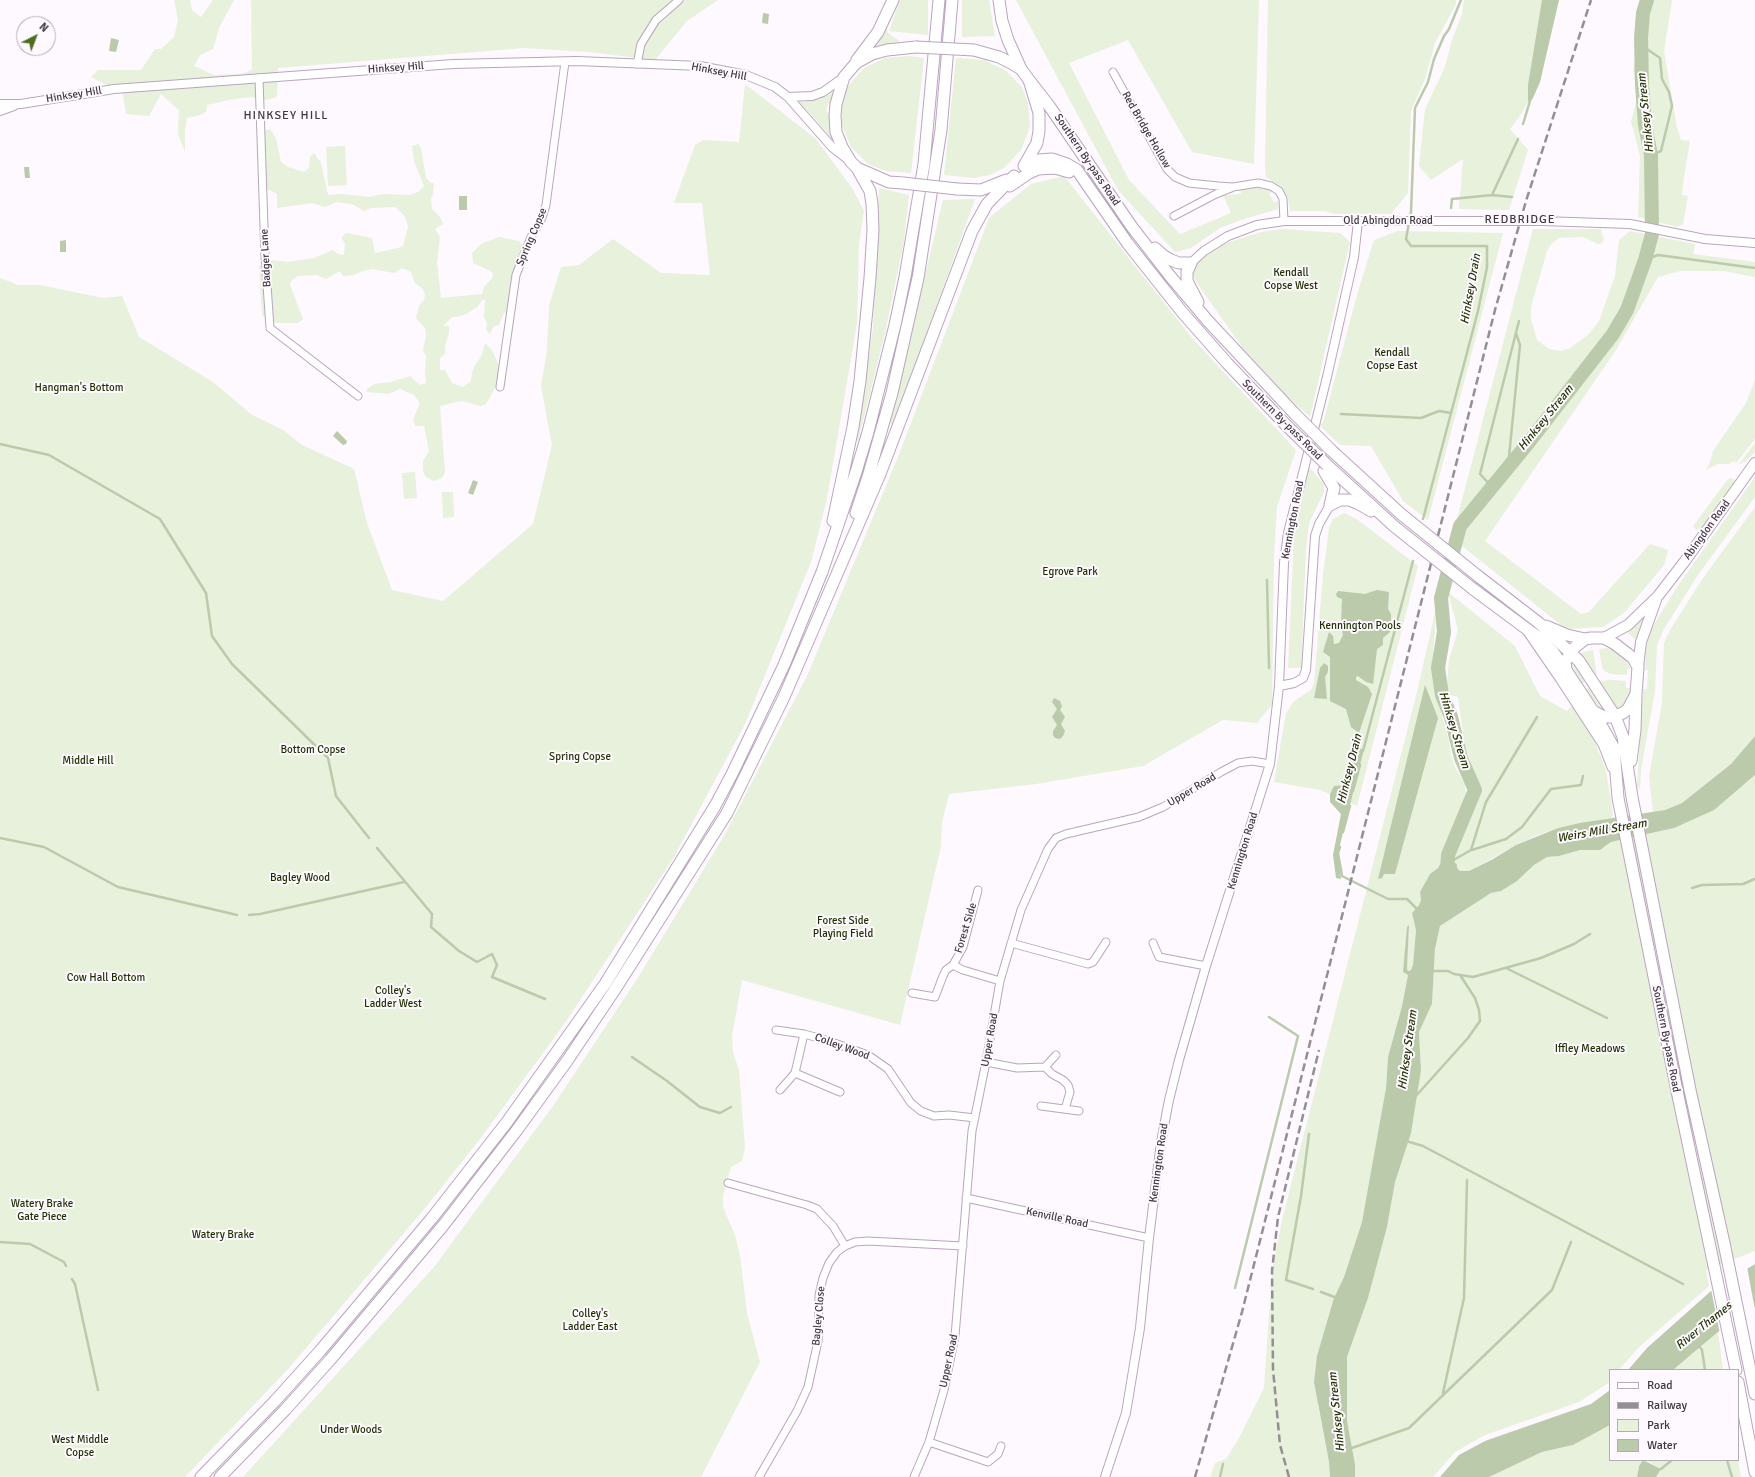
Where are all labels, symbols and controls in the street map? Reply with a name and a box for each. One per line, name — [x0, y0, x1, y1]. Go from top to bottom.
north arrow — [16, 16, 56, 56]
text: N — [37, 20, 51, 35]
street label: Hinksey Hill — [367, 59, 425, 77]
street label: Hinksey Hill — [690, 60, 748, 84]
water label: Hinksey Stream — [1635, 72, 1657, 154]
street label: Hinksey Hill — [45, 84, 103, 106]
street label: Red Bridge Hollow — [1119, 89, 1173, 171]
district label: HINKSEY HILL — [244, 109, 328, 123]
street label: Southern By-pass Road — [1051, 111, 1123, 209]
street label: Spring Copse — [514, 206, 550, 268]
district label: REDBRIDGE — [1484, 213, 1556, 227]
street label: Old Abingdon Road — [1343, 214, 1433, 228]
street label: Badger Lane — [258, 228, 274, 288]
water label: Hinksey Drain — [1458, 253, 1484, 325]
park label: Kendall Copse West — [1264, 266, 1318, 292]
park label: Kendall Copse East — [1366, 346, 1418, 372]
street label: Southern By-pass Road — [1239, 377, 1325, 463]
park label: Hangman's Bottom — [34, 381, 124, 395]
water label: Hinksey Stream — [1515, 382, 1577, 454]
street label: Kennington Road — [1279, 479, 1307, 561]
street label: Abingdon Road — [1681, 497, 1733, 563]
park label: Egrove Park — [1042, 565, 1098, 579]
park label: Kennington Pools — [1319, 619, 1401, 633]
water label: Hinksey Stream — [1435, 690, 1473, 770]
water label: Hinksey Drain — [1334, 733, 1366, 805]
park label: Bottom Copse — [280, 743, 346, 757]
park label: Spring Copse — [549, 750, 611, 764]
park label: Middle Hill — [62, 754, 114, 768]
street label: Upper Road — [1165, 770, 1219, 810]
street label: Kennington Road — [1225, 811, 1261, 891]
water label: Weirs Mill Stream — [1556, 816, 1648, 846]
park label: Bagley Wood — [270, 871, 330, 885]
street label: Forest Side — [952, 901, 980, 955]
park label: Forest Side Playing Field — [813, 914, 873, 940]
park label: Cow Hall Bottom — [67, 971, 145, 985]
park label: Colley's Ladder West — [364, 984, 422, 1010]
street label: Southern By-pass Road — [1649, 985, 1683, 1093]
water label: Hinksey Stream — [1395, 1009, 1421, 1091]
street label: Upper Road — [979, 1012, 1001, 1068]
street label: Colley Wood — [813, 1031, 871, 1063]
park label: Iffley Meadows — [1555, 1042, 1625, 1056]
street label: Kennington Road — [1147, 1122, 1171, 1204]
park label: Watery Brake Gate Piece — [11, 1197, 73, 1223]
street label: Kenville Road — [1025, 1205, 1089, 1231]
park label: Watery Brake — [192, 1228, 254, 1242]
street label: Bagley Close — [810, 1286, 828, 1346]
water label: River Thames — [1673, 1299, 1735, 1353]
park label: Colley's Ladder East — [562, 1307, 618, 1333]
street label: Upper Road — [937, 1333, 961, 1389]
legend — [1609, 1369, 1739, 1461]
water label: Hinksey Stream — [1326, 1371, 1348, 1453]
text: Road — [1647, 1378, 1673, 1393]
text: Railway — [1647, 1398, 1687, 1413]
text: Park — [1647, 1418, 1670, 1433]
park label: Under Woods — [320, 1423, 382, 1437]
park label: West Middle Copse — [51, 1433, 109, 1459]
text: Water — [1647, 1438, 1677, 1453]

